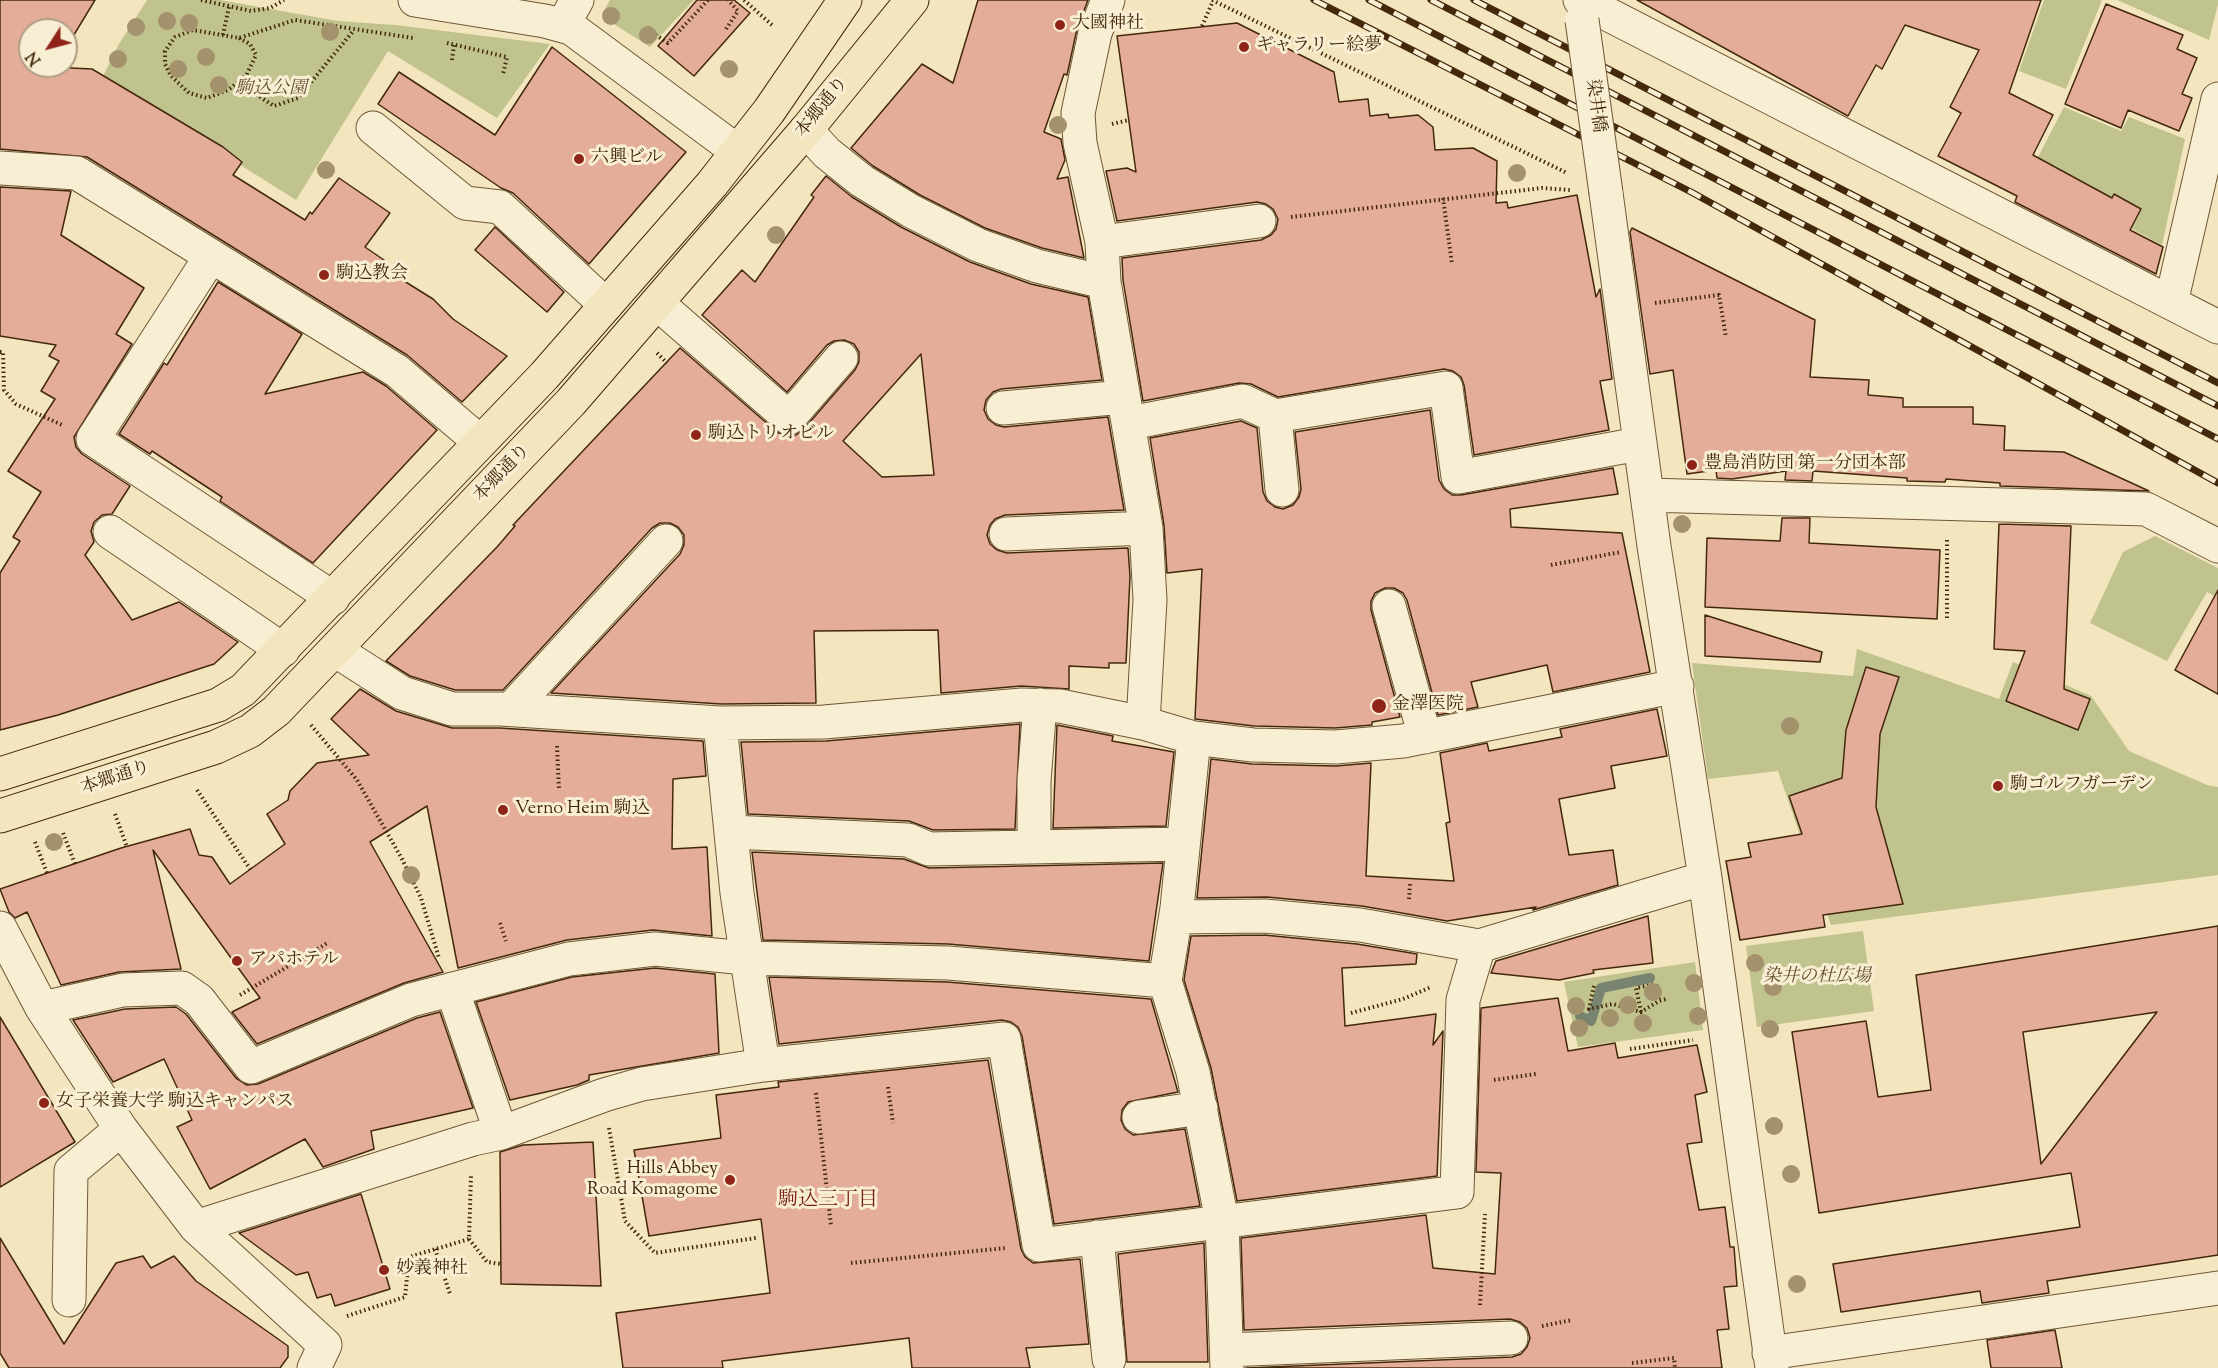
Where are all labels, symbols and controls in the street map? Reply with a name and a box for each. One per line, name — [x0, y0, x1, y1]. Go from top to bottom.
place label: 大國神社 — [1072, 14, 1144, 36]
north arrow — [18, 18, 78, 78]
marker: 大國神社 — [1053, 18, 1067, 32]
place label: ギャラリー絵夢 — [1256, 36, 1382, 58]
marker: ギャラリー絵夢 — [1237, 40, 1251, 54]
text: N — [22, 46, 48, 70]
street label: 本郷通り — [792, 73, 854, 143]
street label: 染井橋 — [1580, 78, 1608, 134]
park label: 駒込公園 — [235, 79, 307, 101]
place label: 六興ビル — [591, 148, 663, 170]
marker: 六興ビル — [572, 152, 586, 166]
place label: 駒込教会 — [336, 264, 408, 286]
marker: 駒込教会 — [317, 268, 331, 282]
place label: 駒込トリオビル — [708, 424, 834, 446]
marker: 駒込トリオビル — [689, 428, 703, 442]
street label: 本郷通り — [470, 441, 536, 507]
place label: 豊島消防団 第一分団本部 — [1704, 454, 1906, 476]
marker: 豊島消防団 第一分団本部 — [1685, 458, 1699, 472]
place label: 金澤医院 — [1392, 695, 1464, 717]
marker: 金澤医院 — [1370, 697, 1388, 715]
street label: 本郷通り — [78, 758, 154, 800]
place label: 駒ゴルフガーデン — [2010, 775, 2154, 797]
marker: 駒ゴルフガーデン — [1991, 779, 2005, 793]
place label: Verno Heim 駒込 — [515, 799, 649, 821]
marker: Verno Heim 駒込 — [496, 803, 510, 817]
place label: アパホテル — [249, 950, 339, 972]
marker: アパホテル — [230, 954, 244, 968]
park label: 染井の杜広場 — [1763, 967, 1871, 989]
place label: 女子栄養大学 駒込キャンパス — [56, 1092, 294, 1114]
marker: 女子栄養大学 駒込キャンパス — [37, 1096, 51, 1110]
place label: Hills Abbey Road Komagome — [587, 1159, 718, 1202]
marker: Hills Abbey Road Komagome — [723, 1173, 737, 1187]
district label: 駒込三丁目 — [778, 1190, 878, 1214]
place label: 妙義神社 — [396, 1259, 468, 1281]
marker: 妙義神社 — [377, 1263, 391, 1277]

